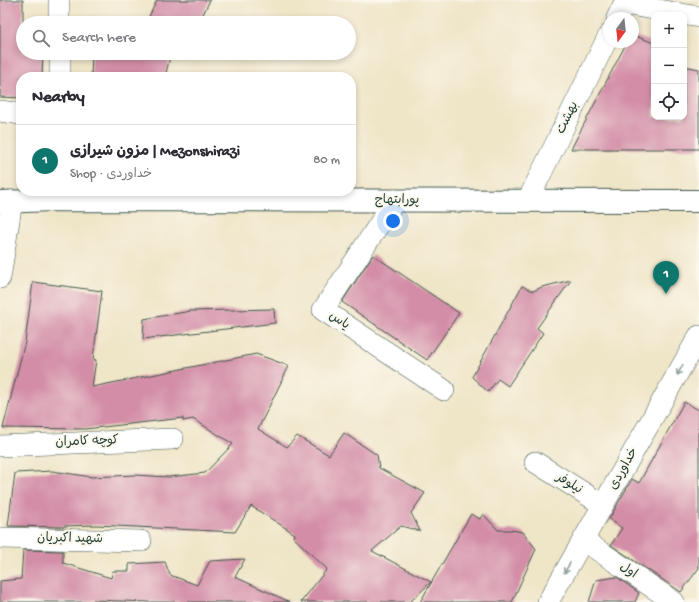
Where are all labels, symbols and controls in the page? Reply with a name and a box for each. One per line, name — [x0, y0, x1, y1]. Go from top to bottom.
north arrow — [603, 12, 639, 48]
map controls — [651, 12, 687, 120]
button: + — [651, 12, 687, 48]
search box — [16, 16, 356, 60]
icon: search — [30, 27, 52, 49]
text: Search here — [62, 29, 136, 47]
button: − — [651, 48, 687, 84]
button: locate — [651, 84, 687, 120]
text: Nearby — [32, 88, 85, 108]
street label: بهشت — [554, 99, 582, 137]
text: مزون شيرازی | Mezonshirazi — [70, 143, 240, 161]
text: 1 — [42, 153, 48, 168]
text: 80 m — [313, 153, 340, 168]
text: Shop · خداوردی — [70, 167, 152, 182]
street label: پورابتهاج — [375, 193, 419, 208]
your location — [383, 211, 403, 231]
pin: 1 — [653, 261, 679, 294]
street label: یاس — [326, 309, 352, 333]
one-way arrow — [675, 364, 683, 376]
street label: کوچه کامران — [55, 433, 119, 451]
street label: خداوردی — [606, 445, 642, 493]
street label: نیلوفر — [552, 470, 585, 498]
street label: شهید اکبریان — [37, 531, 103, 547]
street label: اول — [616, 560, 640, 582]
one-way arrow — [563, 562, 571, 574]

